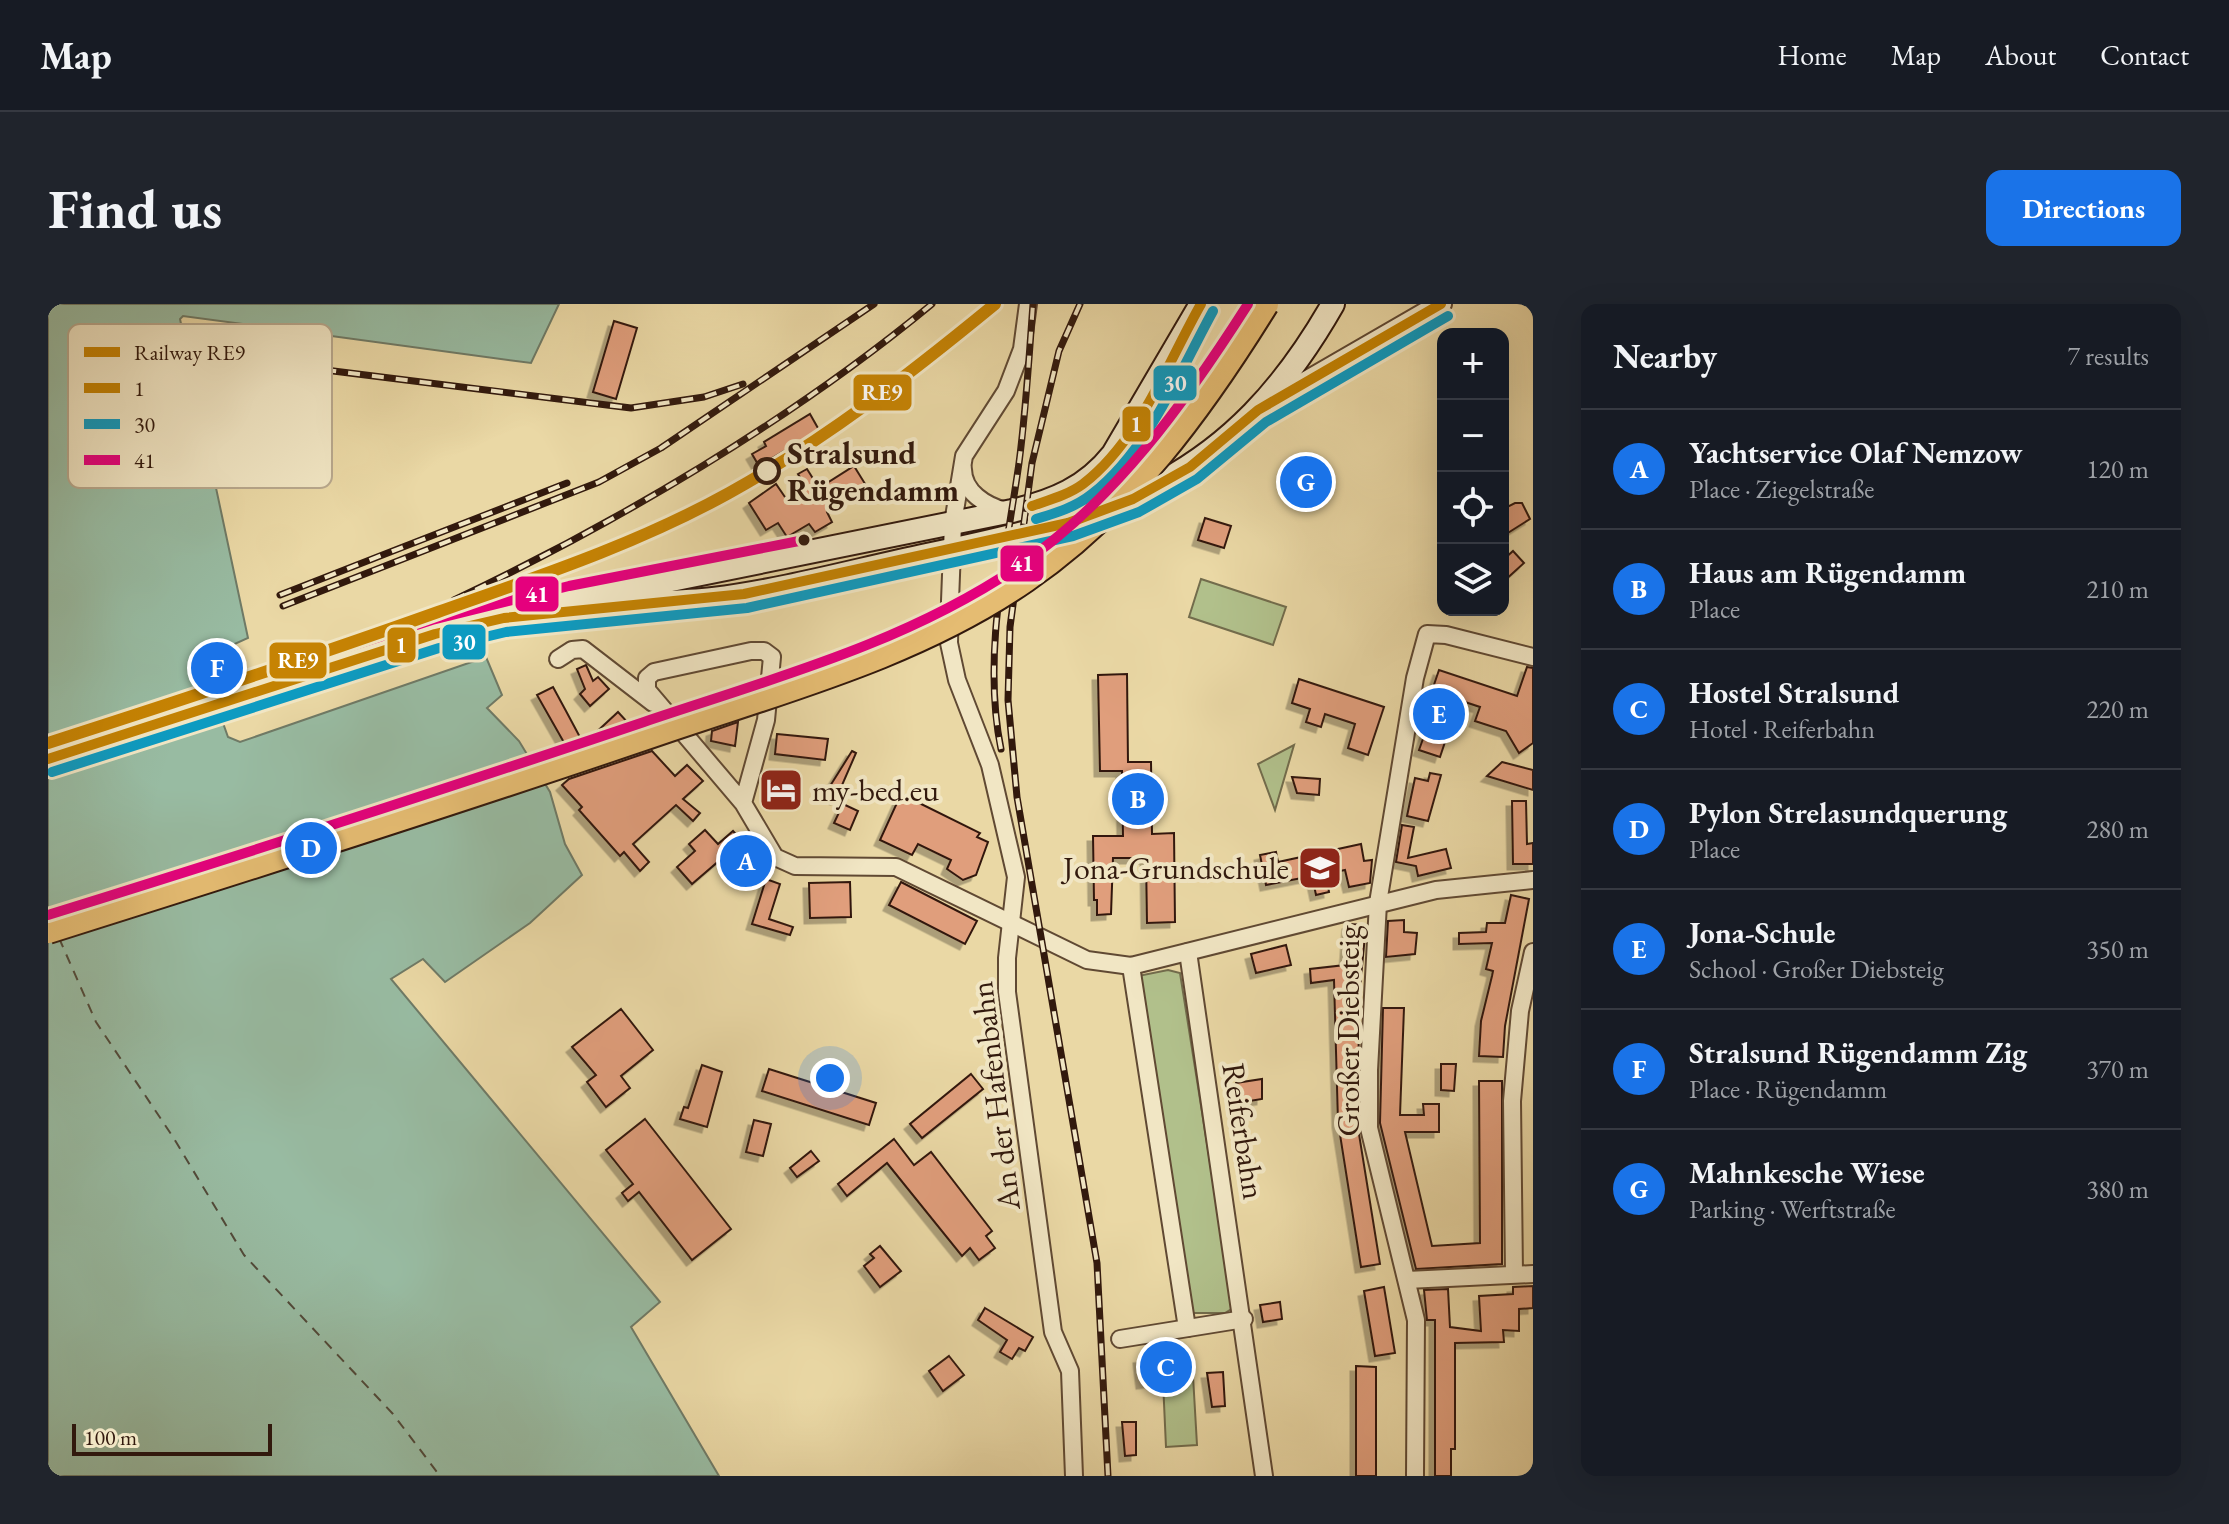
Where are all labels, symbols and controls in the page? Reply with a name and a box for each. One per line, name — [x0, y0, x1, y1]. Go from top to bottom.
text: Map — [40, 31, 112, 80]
text: Home — [1777, 37, 1847, 73]
text: Map — [1891, 37, 1941, 73]
text: About — [1985, 37, 2056, 73]
text: Contact — [2100, 37, 2189, 73]
button: Directions — [1986, 170, 2181, 246]
text: Find us — [48, 172, 222, 245]
legend — [68, 324, 332, 488]
map controls — [1437, 328, 1509, 616]
button: + — [1437, 328, 1509, 400]
text: Nearby — [1613, 334, 1717, 378]
text: Railway RE9 — [134, 338, 246, 367]
text: 7 results — [2068, 339, 2149, 373]
line badge: 30 — [1152, 364, 1198, 402]
text: 30 — [1163, 369, 1187, 398]
line badge: RE9 — [852, 373, 913, 412]
text: 1 — [134, 374, 145, 403]
text: RE9 — [861, 378, 903, 407]
button: − — [1437, 400, 1509, 472]
line badge: 1 — [1121, 405, 1152, 443]
text: 30 — [134, 410, 156, 439]
text: 1 — [1130, 410, 1142, 439]
place label: Stralsund Rügendamm — [787, 432, 959, 511]
text: Yachtservice Olaf Nemzow — [1689, 433, 2023, 472]
text: 41 — [134, 446, 155, 475]
pin: G — [1280, 452, 1332, 512]
text: A — [1630, 452, 1648, 486]
text: 120 m — [2086, 452, 2149, 486]
marker: Stralsund Rügendamm — [754, 458, 780, 484]
button: locate — [1437, 472, 1509, 544]
text: Place · Ziegelstraße — [1689, 472, 1875, 506]
unlabelled marker — [796, 532, 812, 548]
line badge: 41 — [999, 544, 1045, 583]
button: layers — [1437, 544, 1509, 616]
text: 41 — [1010, 549, 1034, 578]
text: Haus am Rügendamm — [1689, 553, 1966, 592]
text: B — [1631, 572, 1647, 606]
text: 210 m — [2086, 572, 2149, 606]
line badge: 41 — [514, 575, 560, 613]
text: 41 — [525, 580, 549, 609]
text: Place — [1689, 592, 1740, 626]
line badge: 30 — [441, 623, 487, 661]
line badge: 1 — [386, 626, 417, 664]
text: 30 — [452, 628, 476, 657]
text: 1 — [395, 631, 407, 660]
pin: F — [191, 638, 243, 698]
line badge: RE9 — [268, 641, 328, 680]
text: RE9 — [277, 646, 319, 675]
text: Hostel Stralsund — [1689, 673, 1899, 712]
pin: E — [1413, 684, 1465, 744]
text: C — [1630, 692, 1648, 726]
text: 220 m — [2086, 692, 2149, 726]
text: Hotel · Reiferbahn — [1689, 712, 1875, 746]
hotel icon: my-bed.eu — [757, 766, 805, 814]
place label: my-bed.eu — [812, 769, 939, 811]
pin: B — [1112, 769, 1164, 829]
text: Pylon Strelasundquerung — [1689, 793, 2007, 832]
text: D — [1629, 812, 1649, 846]
text: 280 m — [2086, 812, 2149, 846]
pin: D — [285, 818, 337, 878]
pin: A — [720, 831, 772, 891]
text: Place — [1689, 832, 1740, 866]
school or university icon: Jona-Grundschule — [1296, 844, 1344, 892]
place label: Jona-Grundschule — [1060, 847, 1289, 889]
text: Jona-Schule — [1689, 913, 1836, 952]
street label: Großer Diebsteig — [1327, 924, 1369, 1137]
text: E — [1632, 932, 1646, 966]
text: 350 m — [2086, 932, 2149, 966]
text: School · Großer Diebsteig — [1689, 952, 1944, 986]
street label: An der Hafenbahn — [960, 979, 1030, 1214]
text: Stralsund Rügendamm Zig — [1689, 1033, 2027, 1072]
text: F — [1632, 1052, 1646, 1086]
text: 370 m — [2086, 1052, 2149, 1086]
your location — [810, 1058, 850, 1098]
street label: Reiferbahn — [1212, 1060, 1276, 1202]
text: Place · Rügendamm — [1689, 1072, 1887, 1106]
text: Mahnkesche Wiese — [1689, 1153, 1925, 1192]
text: G — [1630, 1172, 1648, 1206]
text: 380 m — [2086, 1172, 2149, 1206]
text: Parking · Werftstraße — [1689, 1192, 1896, 1226]
pin: C — [1140, 1337, 1192, 1397]
scale bar — [72, 1420, 272, 1456]
text: 100 m — [84, 1423, 137, 1452]

